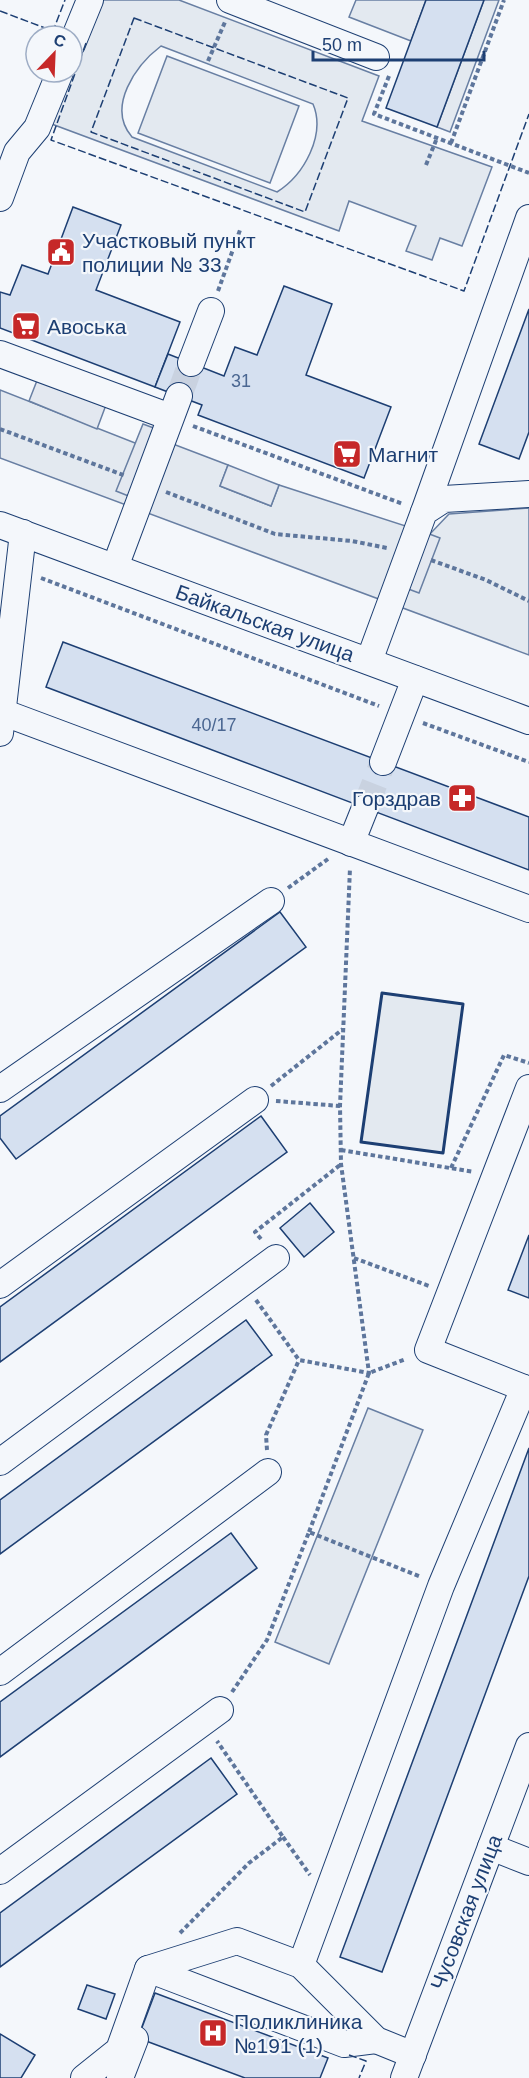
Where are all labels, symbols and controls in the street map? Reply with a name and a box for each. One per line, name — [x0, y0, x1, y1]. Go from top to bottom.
north arrow — [24, 24, 84, 84]
scale bar — [313, 24, 484, 62]
text: С — [51, 31, 69, 51]
text: 50 m — [322, 35, 362, 55]
place label: Участковый пункт полиции № 33 — [82, 229, 256, 276]
public building icon: Участковый пункт полиции № 33 — [45, 236, 77, 268]
supermarket icon: Авоська — [10, 310, 42, 342]
place label: Авоська — [47, 315, 127, 338]
house number: 31 — [231, 371, 251, 391]
supermarket icon: Магнит — [331, 438, 363, 470]
place label: Магнит — [368, 443, 438, 466]
street label: Байкальская улица — [173, 580, 358, 666]
house number: 40/17 — [191, 715, 237, 735]
pharmacy icon: Горздрав — [446, 782, 478, 814]
place label: Горздрав — [352, 787, 441, 810]
street label: Чусовская улица — [426, 1831, 506, 1993]
place label: Поликлиника №191 (1) — [234, 2010, 363, 2057]
hospital icon: Поликлиника №191 (1) — [197, 2017, 229, 2049]

